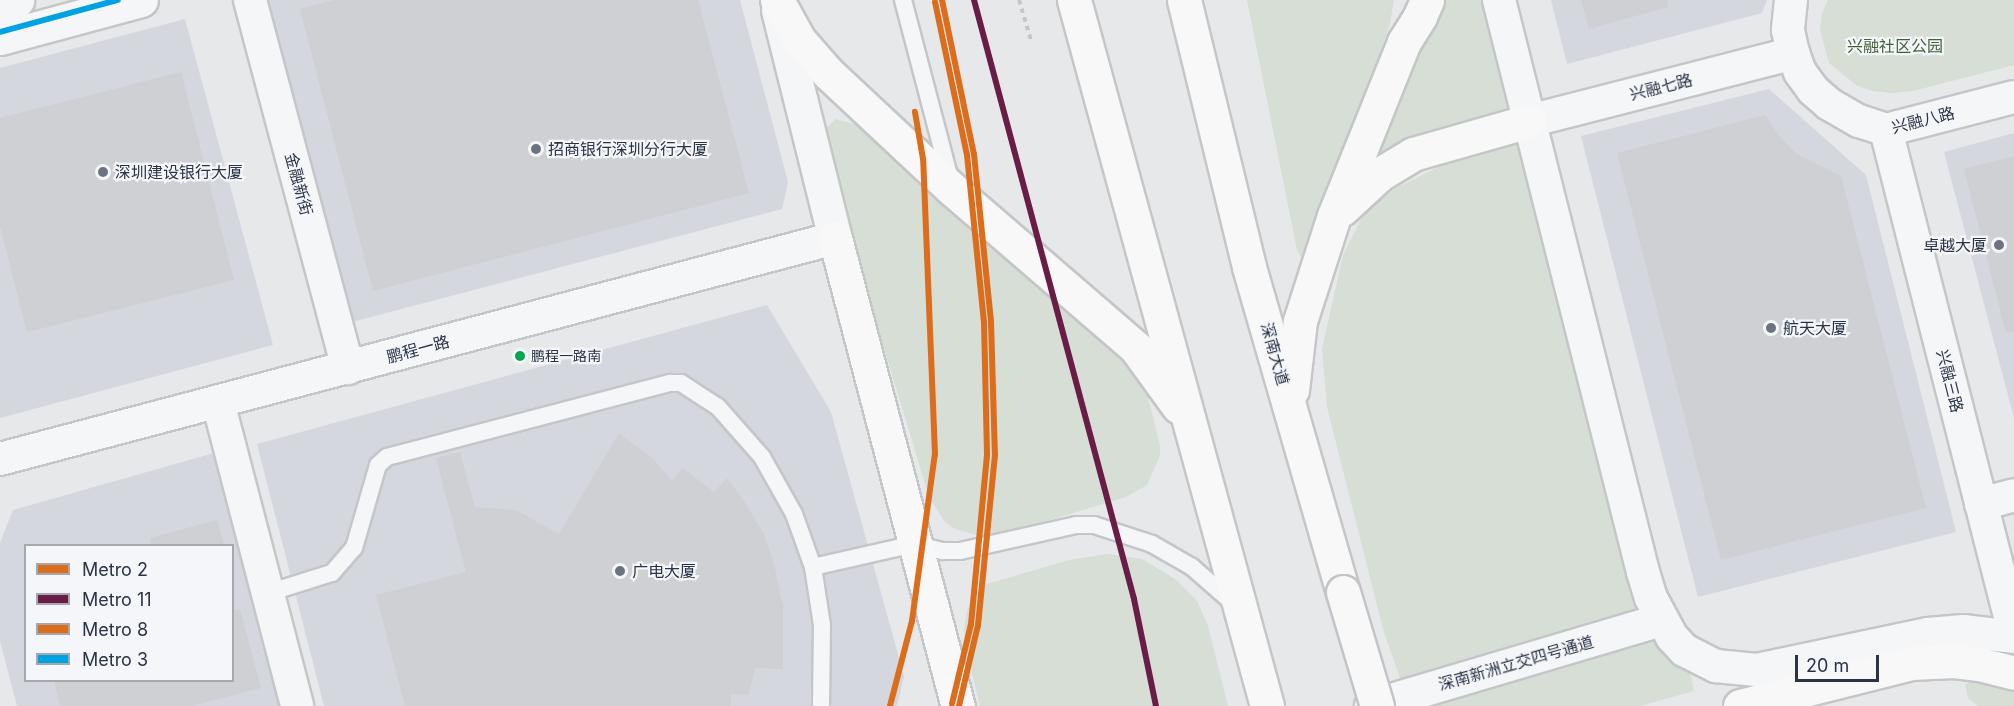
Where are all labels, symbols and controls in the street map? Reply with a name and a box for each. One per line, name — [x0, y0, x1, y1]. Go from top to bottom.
park label: 兴融社区公园 — [1847, 36, 1943, 56]
street label: 兴融七路 — [1628, 70, 1694, 104]
street label: 兴融八路 — [1890, 103, 1956, 137]
place label: 招商银行深圳分行大厦 — [548, 139, 708, 159]
marker: 招商银行深圳分行大厦 — [529, 142, 543, 156]
street label: 金融新街 — [281, 151, 317, 217]
place label: 深圳建设银行大厦 — [115, 162, 243, 182]
marker: 深圳建设银行大厦 — [96, 165, 110, 179]
place label: 卓越大厦 — [1923, 235, 1987, 255]
marker: 卓越大厦 — [1992, 238, 2006, 252]
place label: 航天大厦 — [1783, 318, 1847, 338]
street label: 深南大道 — [1257, 321, 1293, 387]
marker: 航天大厦 — [1764, 321, 1778, 335]
street label: 鹏程一路 — [385, 331, 451, 367]
place label: 鹏程一路南 — [531, 348, 601, 364]
street label: 兴融三路 — [1933, 348, 1967, 414]
marker: 鹏程一路南 — [514, 350, 526, 362]
legend — [24, 544, 234, 682]
text: Metro 2 — [82, 559, 148, 580]
place label: 广电大厦 — [632, 561, 696, 581]
marker: 广电大厦 — [613, 564, 627, 578]
text: Metro 11 — [82, 589, 152, 610]
text: Metro 8 — [82, 619, 148, 640]
street label: 深南新洲立交四号通道 — [1436, 632, 1596, 694]
scale bar — [1798, 643, 1882, 681]
text: Metro 3 — [82, 649, 148, 670]
text: 20 m — [1806, 655, 1849, 676]

